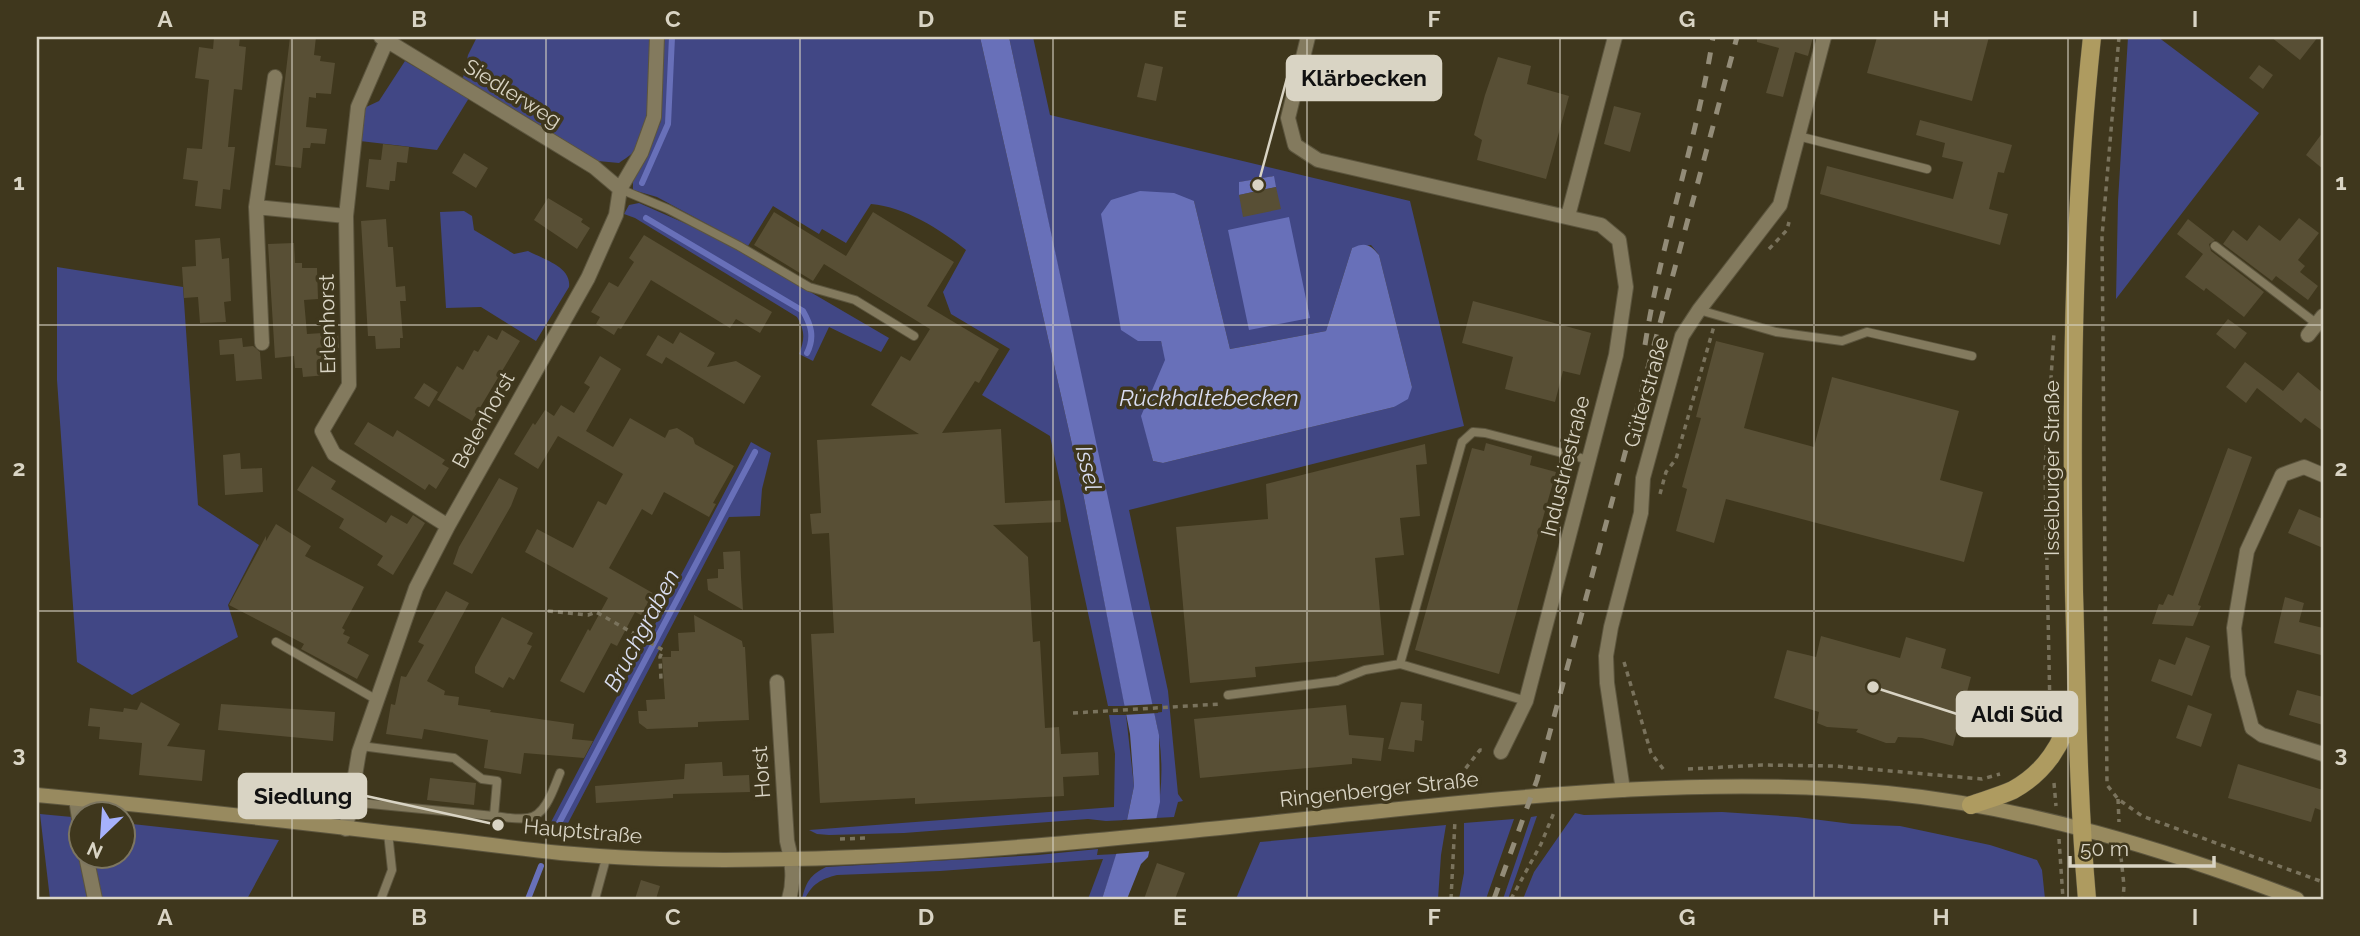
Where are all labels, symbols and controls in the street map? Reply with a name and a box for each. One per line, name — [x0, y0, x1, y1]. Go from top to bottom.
text: A — [157, 5, 173, 32]
text: B — [411, 5, 427, 32]
text: C — [665, 5, 681, 32]
text: D — [918, 5, 934, 32]
text: E — [1173, 5, 1187, 32]
text: F — [1427, 5, 1441, 32]
text: G — [1679, 5, 1695, 32]
text: H — [1932, 5, 1950, 32]
text: I — [2192, 5, 2198, 32]
street label: Siedlerweg — [460, 53, 566, 133]
callout: Klärbecken — [1287, 56, 1441, 100]
text: Klärbecken — [1301, 64, 1427, 91]
text: 1 — [13, 168, 25, 195]
text: 1 — [2335, 168, 2347, 195]
street label: Erlenhorst — [314, 274, 340, 374]
street label: Güterstraße — [1618, 334, 1674, 450]
street label: Belenhorst — [446, 368, 520, 472]
street label: Isselburger Straße — [2039, 380, 2064, 556]
water label: Rückhaltebecken — [1119, 384, 1299, 411]
street label: Industriestraße — [1535, 393, 1595, 539]
water label: Issel — [1071, 443, 1107, 493]
text: 2 — [13, 454, 25, 481]
text: 2 — [2335, 454, 2347, 481]
water label: Bruchgraben — [598, 564, 684, 696]
callout: Aldi Süd — [1957, 692, 2077, 736]
text: Aldi Süd — [1971, 700, 2063, 727]
text: 3 — [13, 740, 25, 767]
text: 3 — [2335, 740, 2347, 767]
street label: Horst — [747, 745, 775, 799]
street label: Ringenberger Straße — [1278, 766, 1480, 812]
callout: Siedlung — [239, 774, 366, 818]
text: Siedlung — [254, 782, 352, 809]
north arrow — [66, 800, 136, 870]
street label: Hauptstraße — [523, 813, 643, 849]
scale bar — [2070, 824, 2213, 868]
text: 50 m — [2080, 836, 2129, 861]
text: N — [84, 837, 106, 863]
text: A — [157, 903, 173, 930]
text: B — [411, 903, 427, 930]
text: C — [665, 903, 681, 930]
text: D — [918, 903, 934, 930]
text: E — [1173, 903, 1187, 930]
text: F — [1427, 903, 1441, 930]
text: G — [1679, 903, 1695, 930]
text: H — [1932, 903, 1950, 930]
text: I — [2192, 903, 2198, 930]

